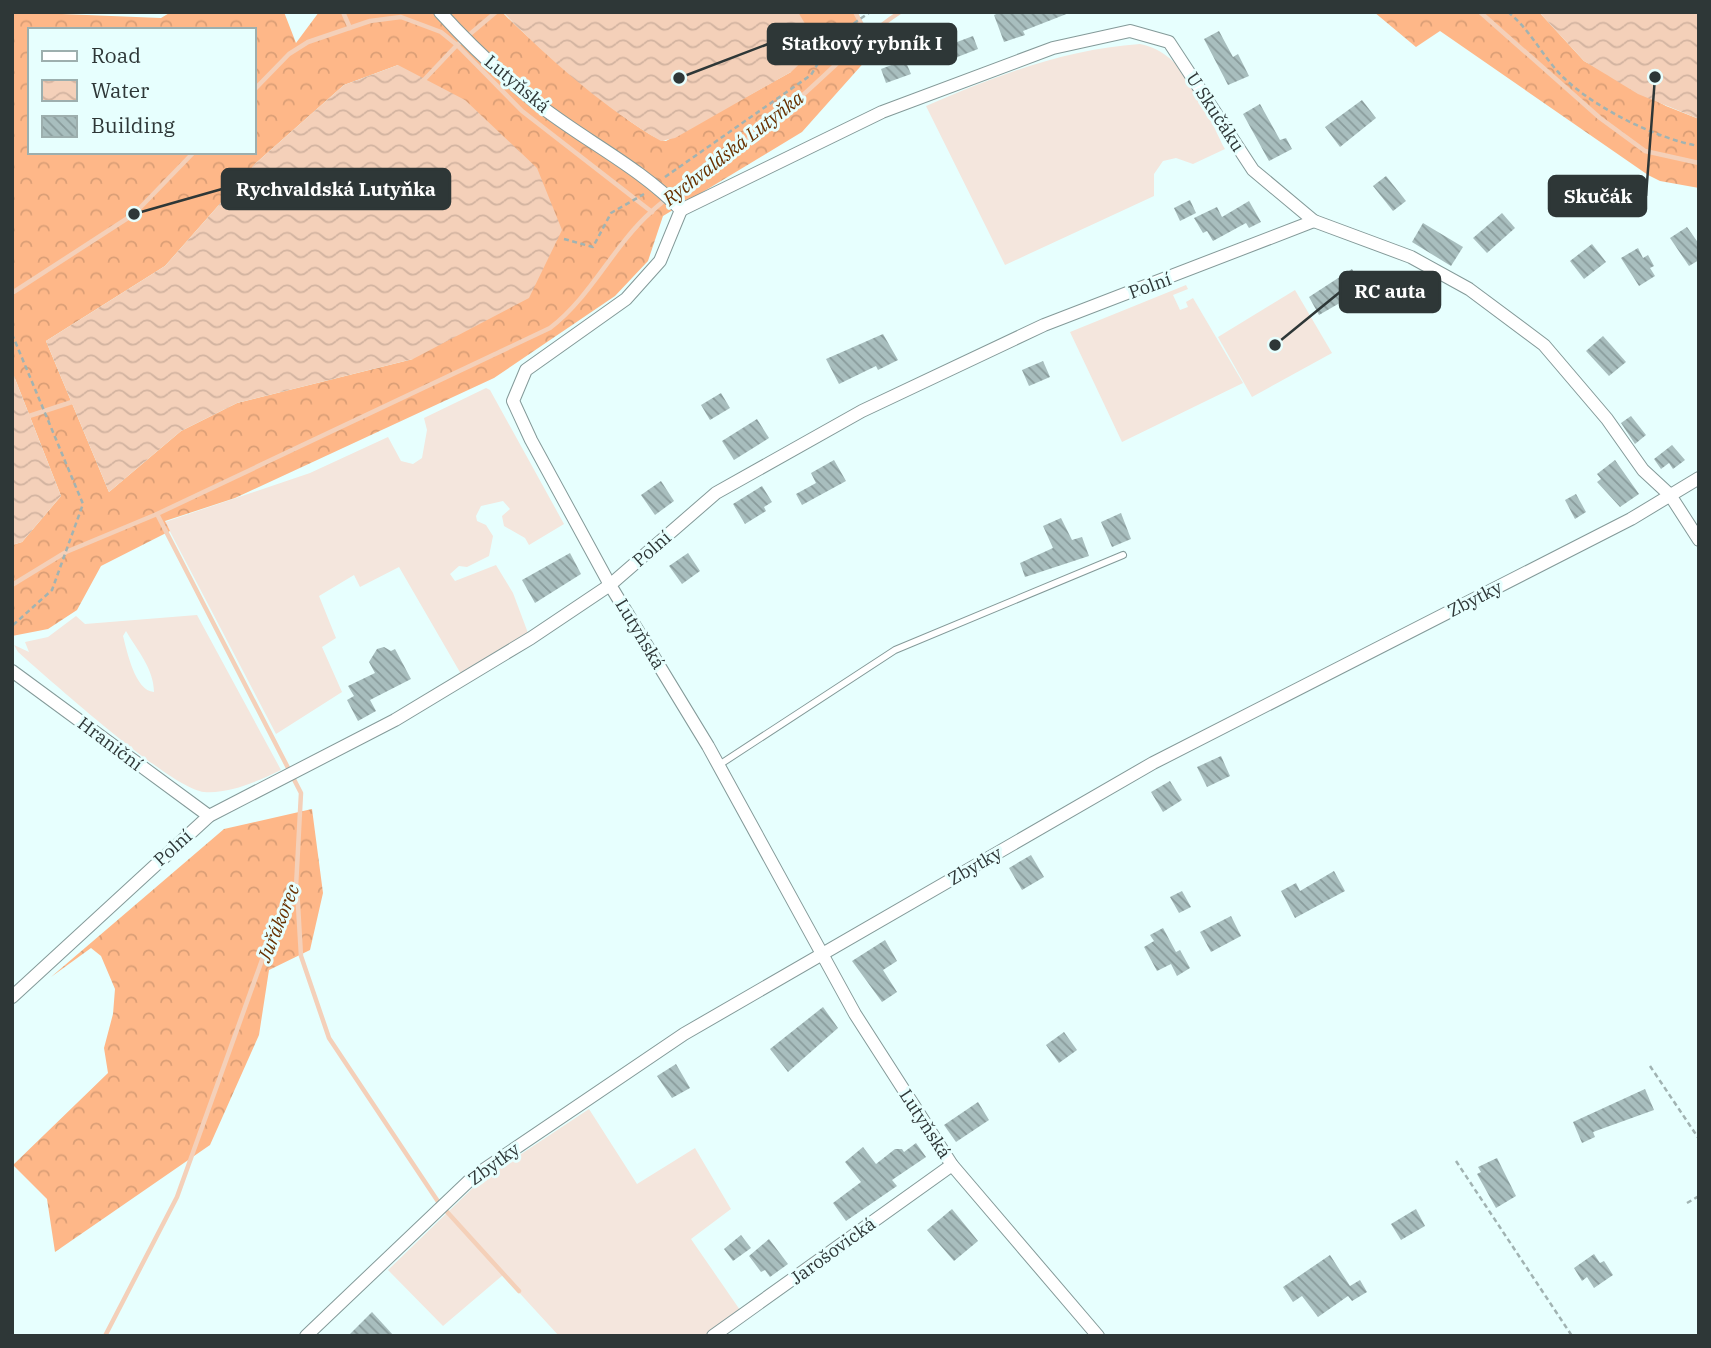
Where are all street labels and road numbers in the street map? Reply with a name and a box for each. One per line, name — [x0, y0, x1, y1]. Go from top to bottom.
street label: Lutyňská — [480, 50, 555, 118]
street label: U Skučáku — [1181, 68, 1250, 156]
street label: Polní — [1125, 267, 1175, 304]
street label: Polní — [628, 525, 676, 572]
street label: Zbytky — [1444, 575, 1506, 622]
street label: Lutyňská — [610, 594, 671, 673]
street label: Hraniční — [73, 712, 148, 776]
street label: Polní — [149, 824, 197, 871]
street label: Zbytky — [944, 841, 1006, 890]
street label: Lutyňská — [894, 1085, 956, 1163]
street label: Zbytky — [463, 1137, 524, 1190]
street label: Jarošovická — [786, 1212, 880, 1289]

